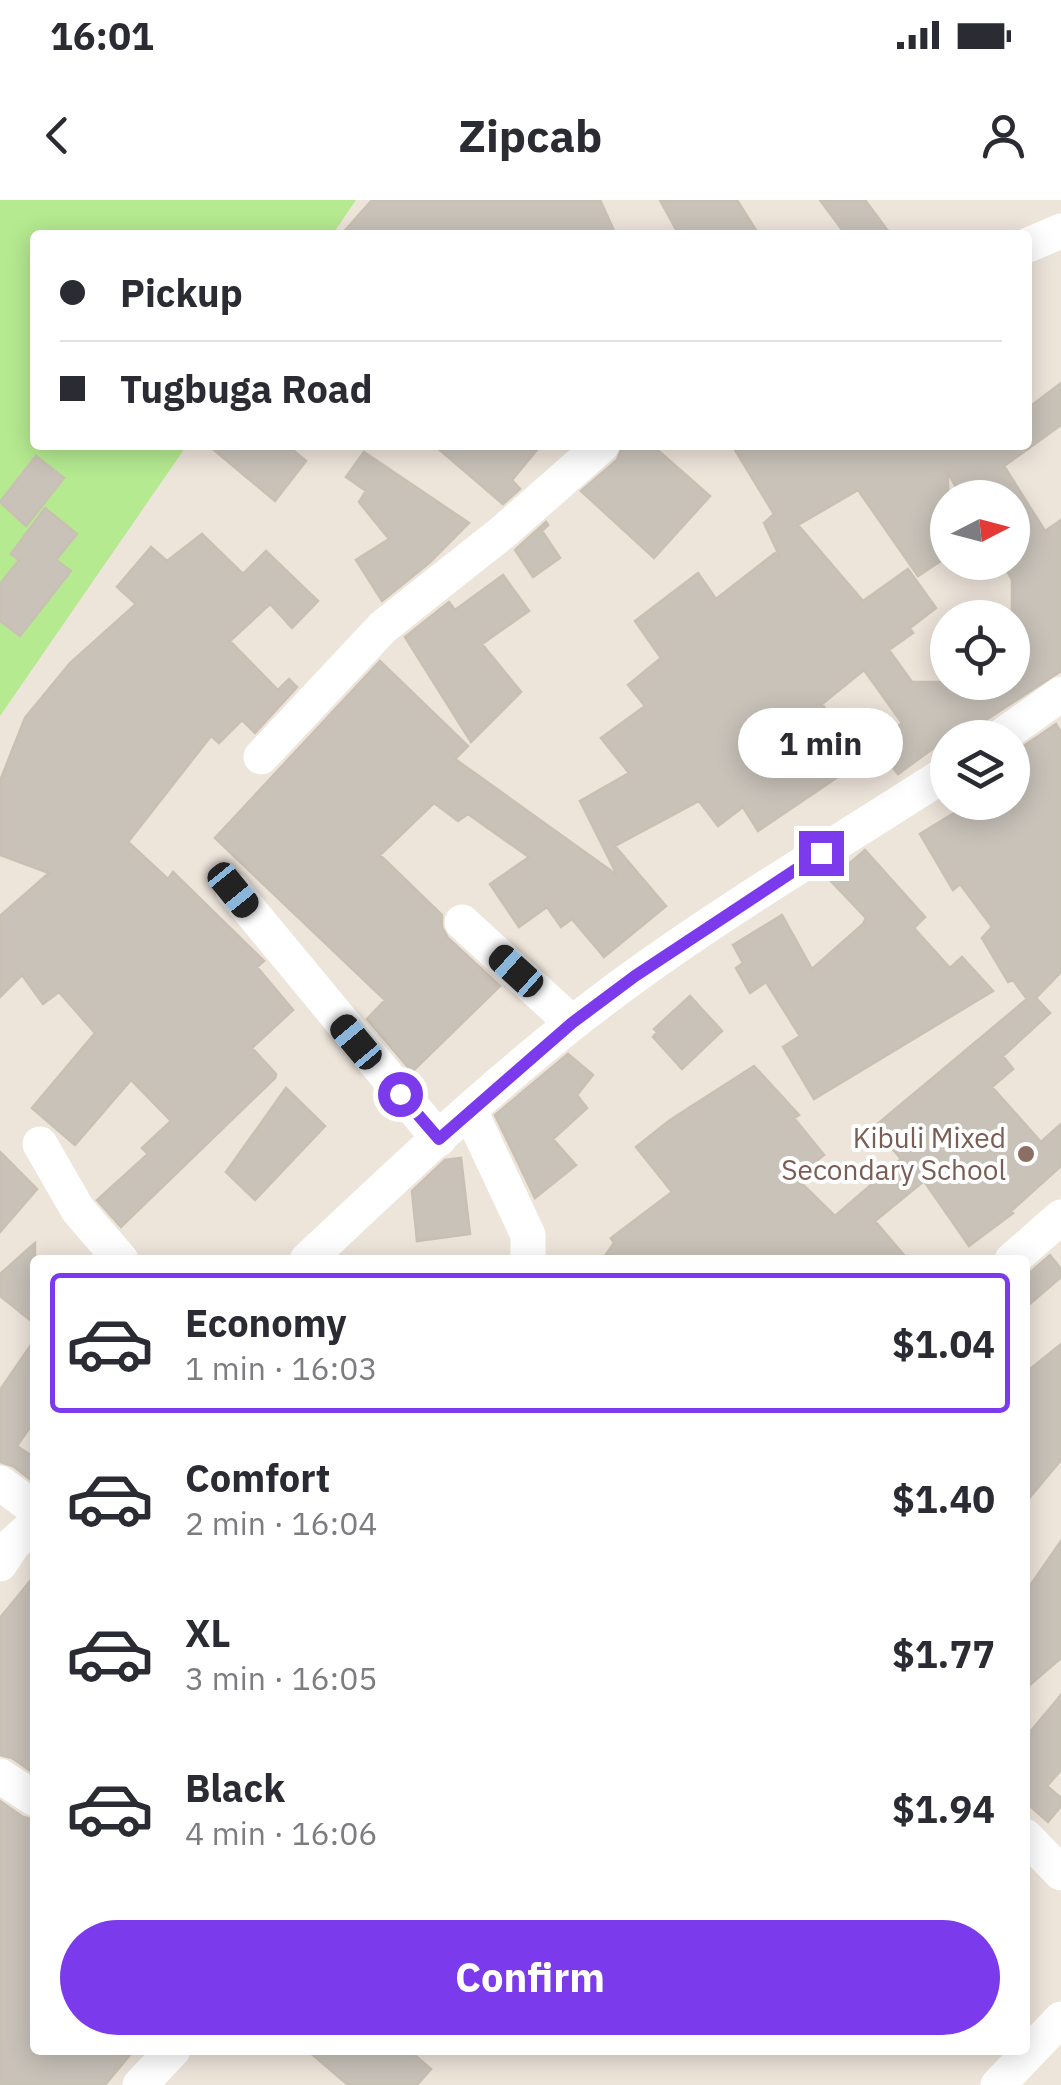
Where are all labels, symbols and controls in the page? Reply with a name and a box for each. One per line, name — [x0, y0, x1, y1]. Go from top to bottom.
text: 16:01 — [50, 11, 154, 60]
text: Zipcab — [459, 106, 602, 164]
icon: back — [30, 108, 85, 163]
icon: person — [976, 108, 1031, 163]
text: Pickup — [120, 268, 243, 317]
text: Tugbuga Road — [120, 364, 373, 413]
north arrow — [930, 480, 1030, 580]
map controls — [930, 480, 1030, 820]
button: locate — [930, 600, 1030, 700]
callout: 1 min — [738, 708, 904, 778]
button: layers — [930, 720, 1030, 820]
text: 1 min — [779, 722, 862, 764]
route end — [799, 831, 844, 876]
car — [202, 857, 264, 923]
car — [484, 940, 548, 1002]
car — [325, 1009, 387, 1075]
route start — [378, 1072, 423, 1117]
place label: Kibuli Mixed Secondary School — [781, 1119, 1006, 1188]
marker: Kibuli Mixed Secondary School — [1015, 1143, 1037, 1165]
icon: car — [65, 1298, 155, 1388]
text: Economy — [185, 1298, 347, 1347]
text: $1.04 — [892, 1319, 995, 1368]
text: 1 min · 16:03 — [185, 1347, 378, 1389]
icon: car — [65, 1453, 155, 1543]
text: Comfort — [185, 1453, 330, 1502]
text: $1.40 — [892, 1474, 995, 1523]
text: 2 min · 16:04 — [185, 1502, 378, 1544]
icon: car — [65, 1608, 155, 1698]
text: XL — [185, 1608, 231, 1657]
text: $1.77 — [892, 1629, 995, 1678]
text: 3 min · 16:05 — [185, 1657, 378, 1699]
icon: car — [65, 1763, 155, 1853]
text: Black — [185, 1763, 285, 1812]
text: $1.94 — [892, 1784, 995, 1833]
text: 4 min · 16:06 — [185, 1812, 378, 1854]
button: Confirm — [60, 1920, 1000, 2035]

